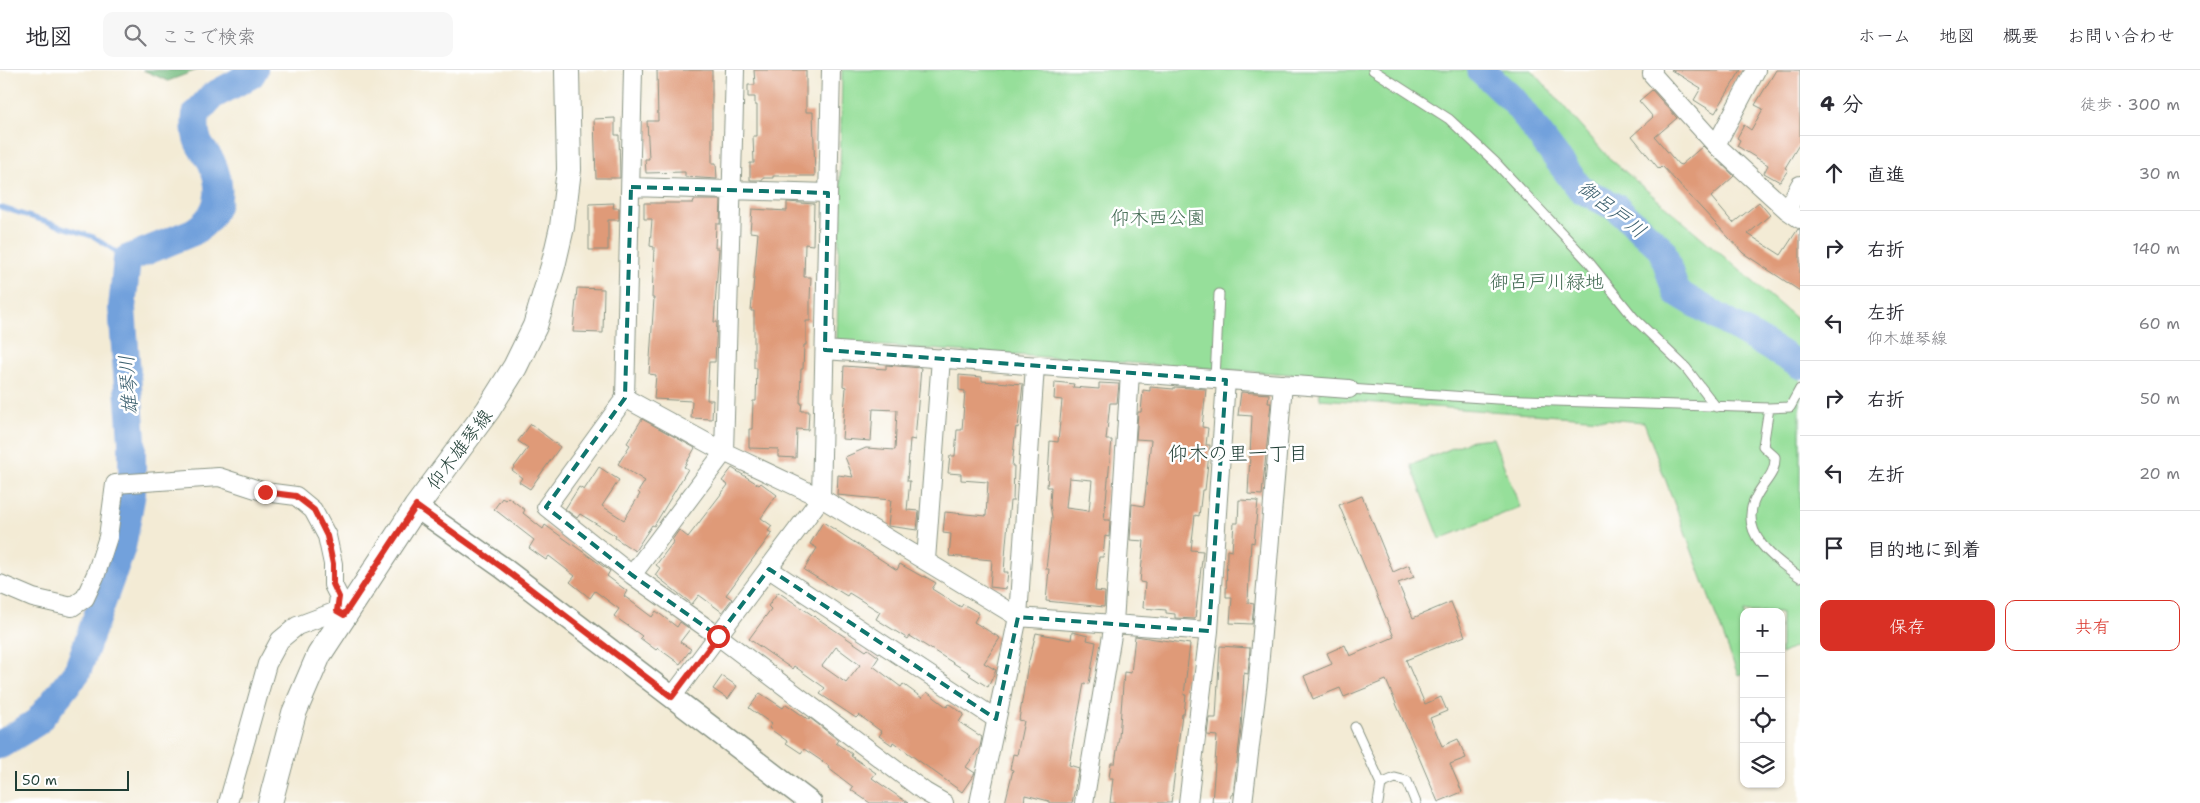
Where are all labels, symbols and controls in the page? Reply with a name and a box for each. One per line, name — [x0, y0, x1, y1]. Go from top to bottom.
search box — [103, 12, 453, 57]
text: 地図 — [25, 21, 73, 53]
icon: search — [121, 21, 149, 49]
text: ここで検索 — [161, 24, 256, 49]
text: ホーム — [1858, 24, 1911, 48]
text: 地図 — [1939, 24, 1975, 48]
text: 概要 — [2003, 24, 2039, 48]
text: お問い合わせ — [2067, 24, 2175, 48]
text: 4 分 — [1820, 90, 1863, 118]
text: 徒歩 · 300 m — [2080, 94, 2180, 115]
icon: ahead — [1820, 159, 1848, 187]
text: 直進 — [1867, 162, 1905, 187]
text: 30 m — [2139, 163, 2180, 184]
water label: 御呂戸川 — [1572, 174, 1652, 244]
park label: 仰木西公園 — [1110, 205, 1206, 230]
icon: right — [1820, 234, 1848, 262]
text: 右折 — [1867, 237, 1905, 262]
text: 140 m — [2133, 238, 2180, 259]
park label: 御呂戸川緑地 — [1490, 269, 1604, 294]
text: 左折 — [1867, 300, 1905, 325]
icon: left — [1820, 309, 1848, 337]
text: 60 m — [2139, 313, 2180, 334]
text: 仰木雄琴線 — [1867, 328, 1947, 349]
water label: 雄琴川 — [113, 354, 143, 416]
icon: right — [1820, 384, 1848, 412]
text: 右折 — [1867, 387, 1905, 412]
text: 50 m — [2140, 388, 2180, 409]
street label: 仰木雄琴線 — [421, 404, 498, 495]
district label: 仰木の里一丁目 — [1168, 440, 1308, 466]
icon: left — [1820, 459, 1848, 487]
text: 左折 — [1867, 462, 1905, 487]
text: 20 m — [2139, 463, 2180, 484]
route end — [254, 481, 277, 504]
icon: arrive — [1820, 534, 1848, 562]
text: 目的地に到着 — [1867, 537, 1981, 562]
button: 保存 — [1820, 600, 1995, 651]
button: 共有 — [2005, 600, 2180, 651]
map controls — [1740, 608, 1785, 788]
button: + — [1740, 608, 1785, 653]
route start — [707, 625, 730, 648]
button: − — [1740, 653, 1785, 698]
button: locate — [1740, 698, 1785, 743]
button: layers — [1740, 743, 1785, 788]
scale bar — [15, 768, 129, 791]
text: 50 m — [22, 771, 57, 789]

